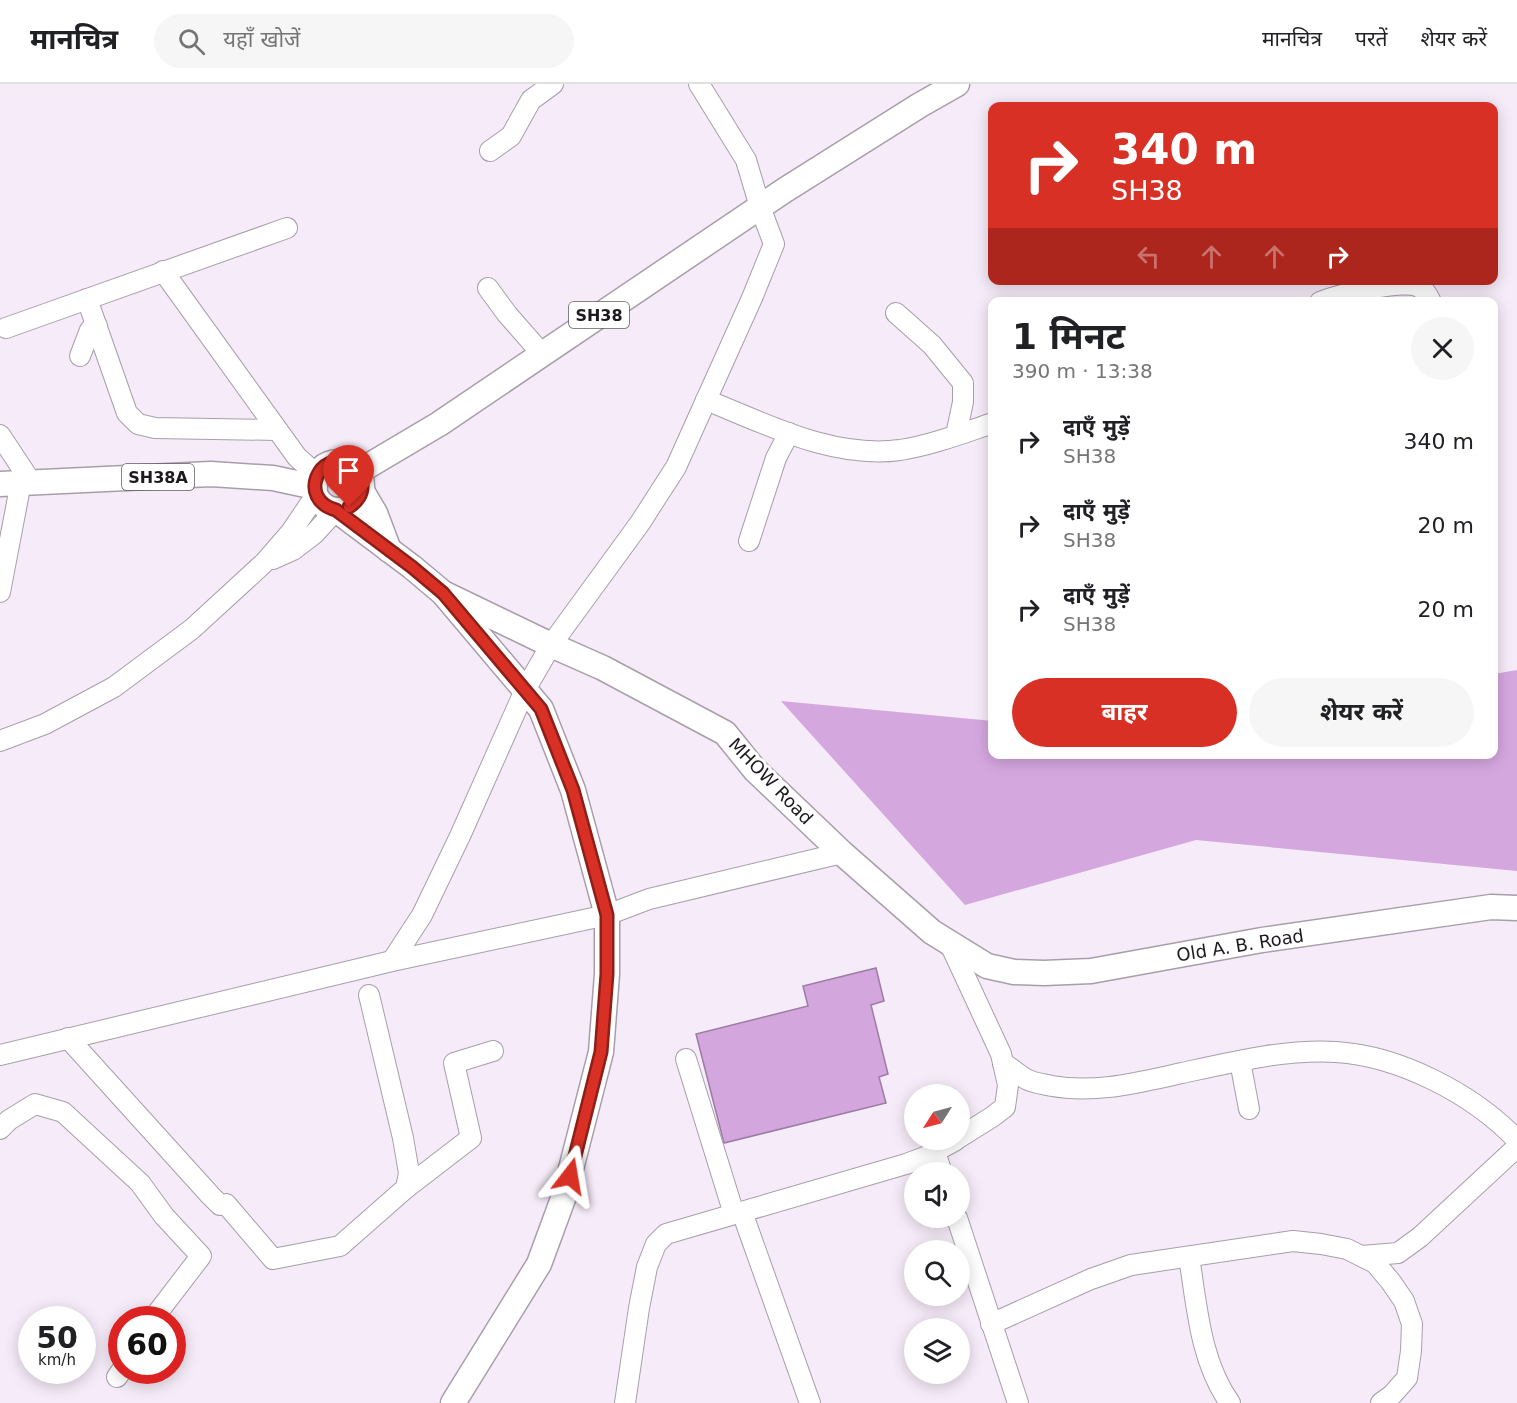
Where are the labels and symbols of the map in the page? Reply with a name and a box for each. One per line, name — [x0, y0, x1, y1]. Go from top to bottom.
road number: SH38 — [569, 302, 629, 328]
pin — [323, 445, 374, 507]
road number: SH38A — [122, 464, 194, 490]
street label: MHOW Road — [725, 733, 817, 829]
street label: Old A. B. Road — [1175, 925, 1305, 965]
north arrow — [904, 1084, 970, 1150]
position arrow — [538, 1144, 602, 1208]
speed limit sign: 60 — [108, 1306, 186, 1384]

